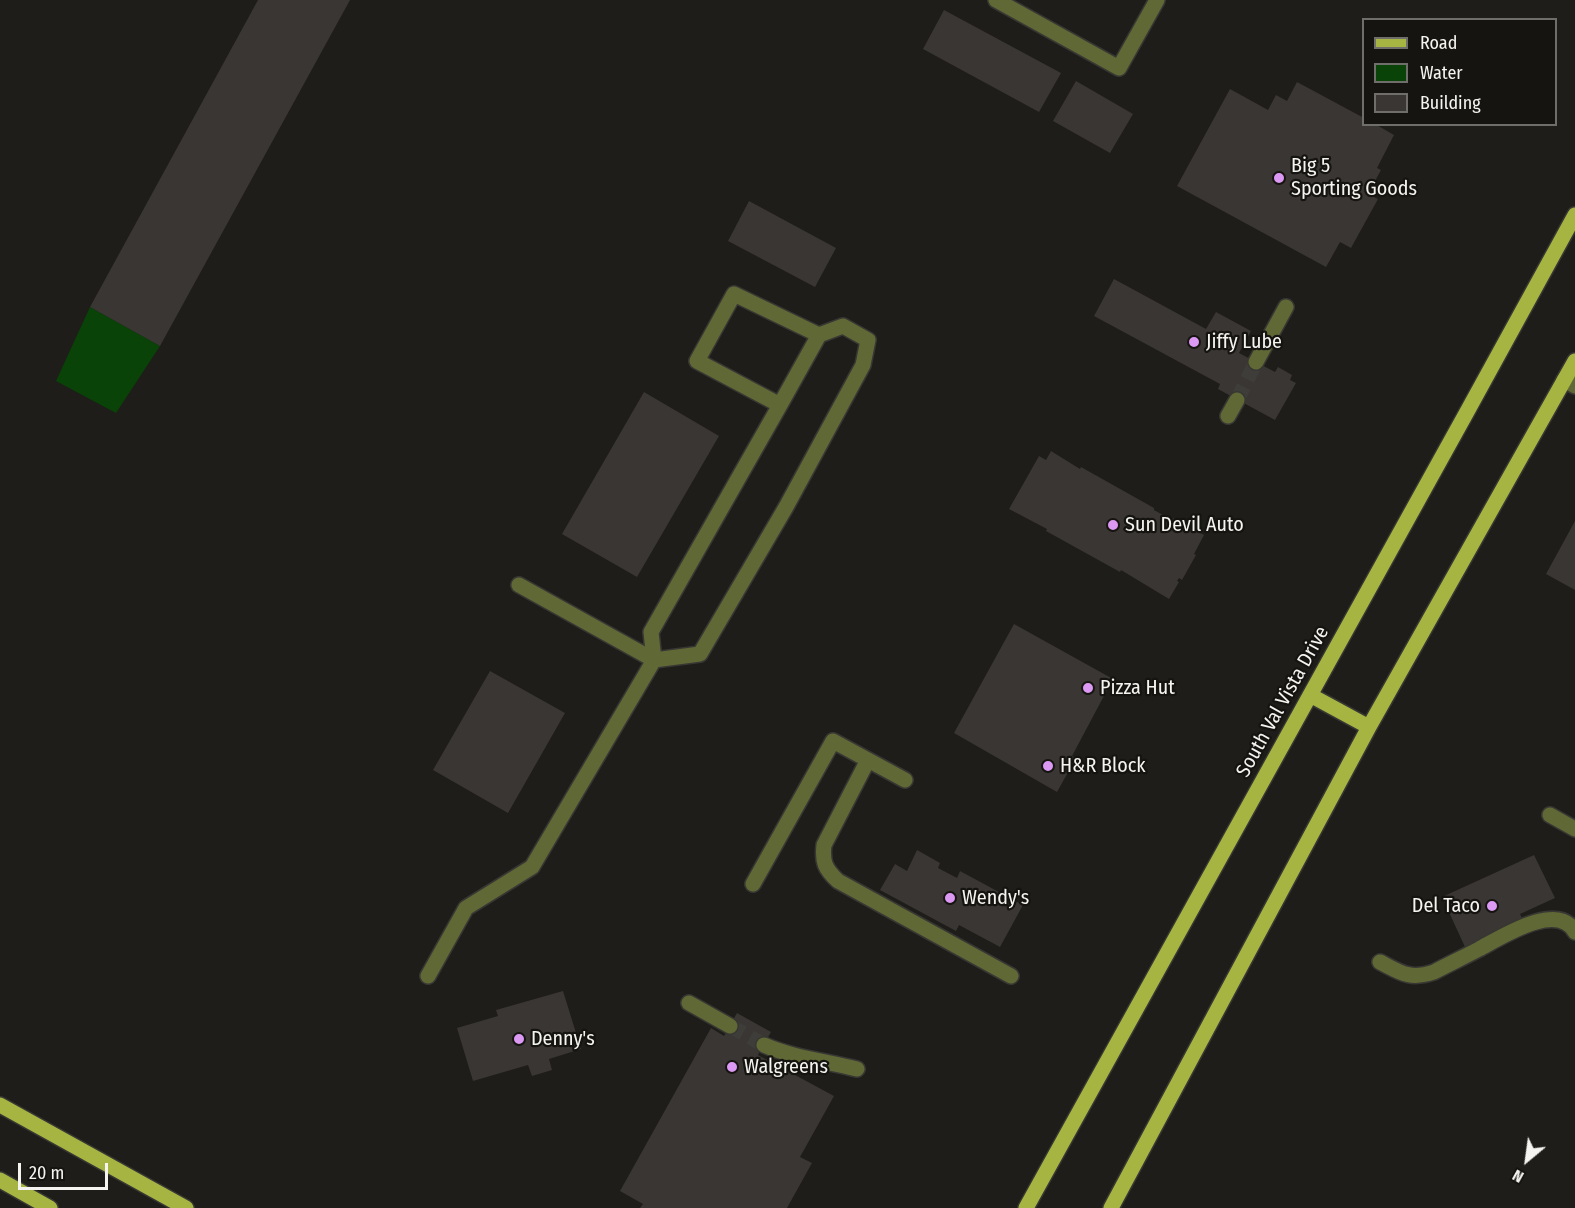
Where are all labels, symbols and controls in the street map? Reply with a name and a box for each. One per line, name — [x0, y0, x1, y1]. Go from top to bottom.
legend — [1362, 18, 1557, 126]
text: Road — [1420, 32, 1457, 54]
text: Water — [1420, 62, 1463, 84]
text: Building — [1420, 92, 1481, 114]
place label: Big 5 Sporting Goods — [1291, 154, 1417, 201]
marker: Big 5 Sporting Goods — [1272, 171, 1286, 185]
place label: Jiffy Lube — [1206, 330, 1282, 354]
marker: Jiffy Lube — [1187, 335, 1201, 349]
place label: Sun Devil Auto — [1125, 513, 1244, 537]
marker: Sun Devil Auto — [1106, 518, 1120, 532]
street label: South Val Vista Drive — [1232, 622, 1334, 782]
place label: Pizza Hut — [1100, 676, 1175, 700]
marker: Pizza Hut — [1081, 681, 1095, 695]
place label: H&R Block — [1060, 754, 1146, 778]
marker: H&R Block — [1041, 759, 1055, 773]
place label: Wendy's — [962, 886, 1029, 910]
marker: Wendy's — [943, 891, 957, 905]
place label: Del Taco — [1412, 894, 1480, 918]
marker: Del Taco — [1485, 899, 1499, 913]
place label: Denny's — [531, 1027, 595, 1051]
marker: Denny's — [512, 1032, 526, 1046]
place label: Walgreens — [744, 1055, 828, 1079]
marker: Walgreens — [725, 1060, 739, 1074]
north arrow — [1497, 1130, 1557, 1190]
scale bar — [21, 1151, 111, 1189]
text: 20 m — [29, 1162, 64, 1184]
text: N — [1509, 1166, 1527, 1187]

